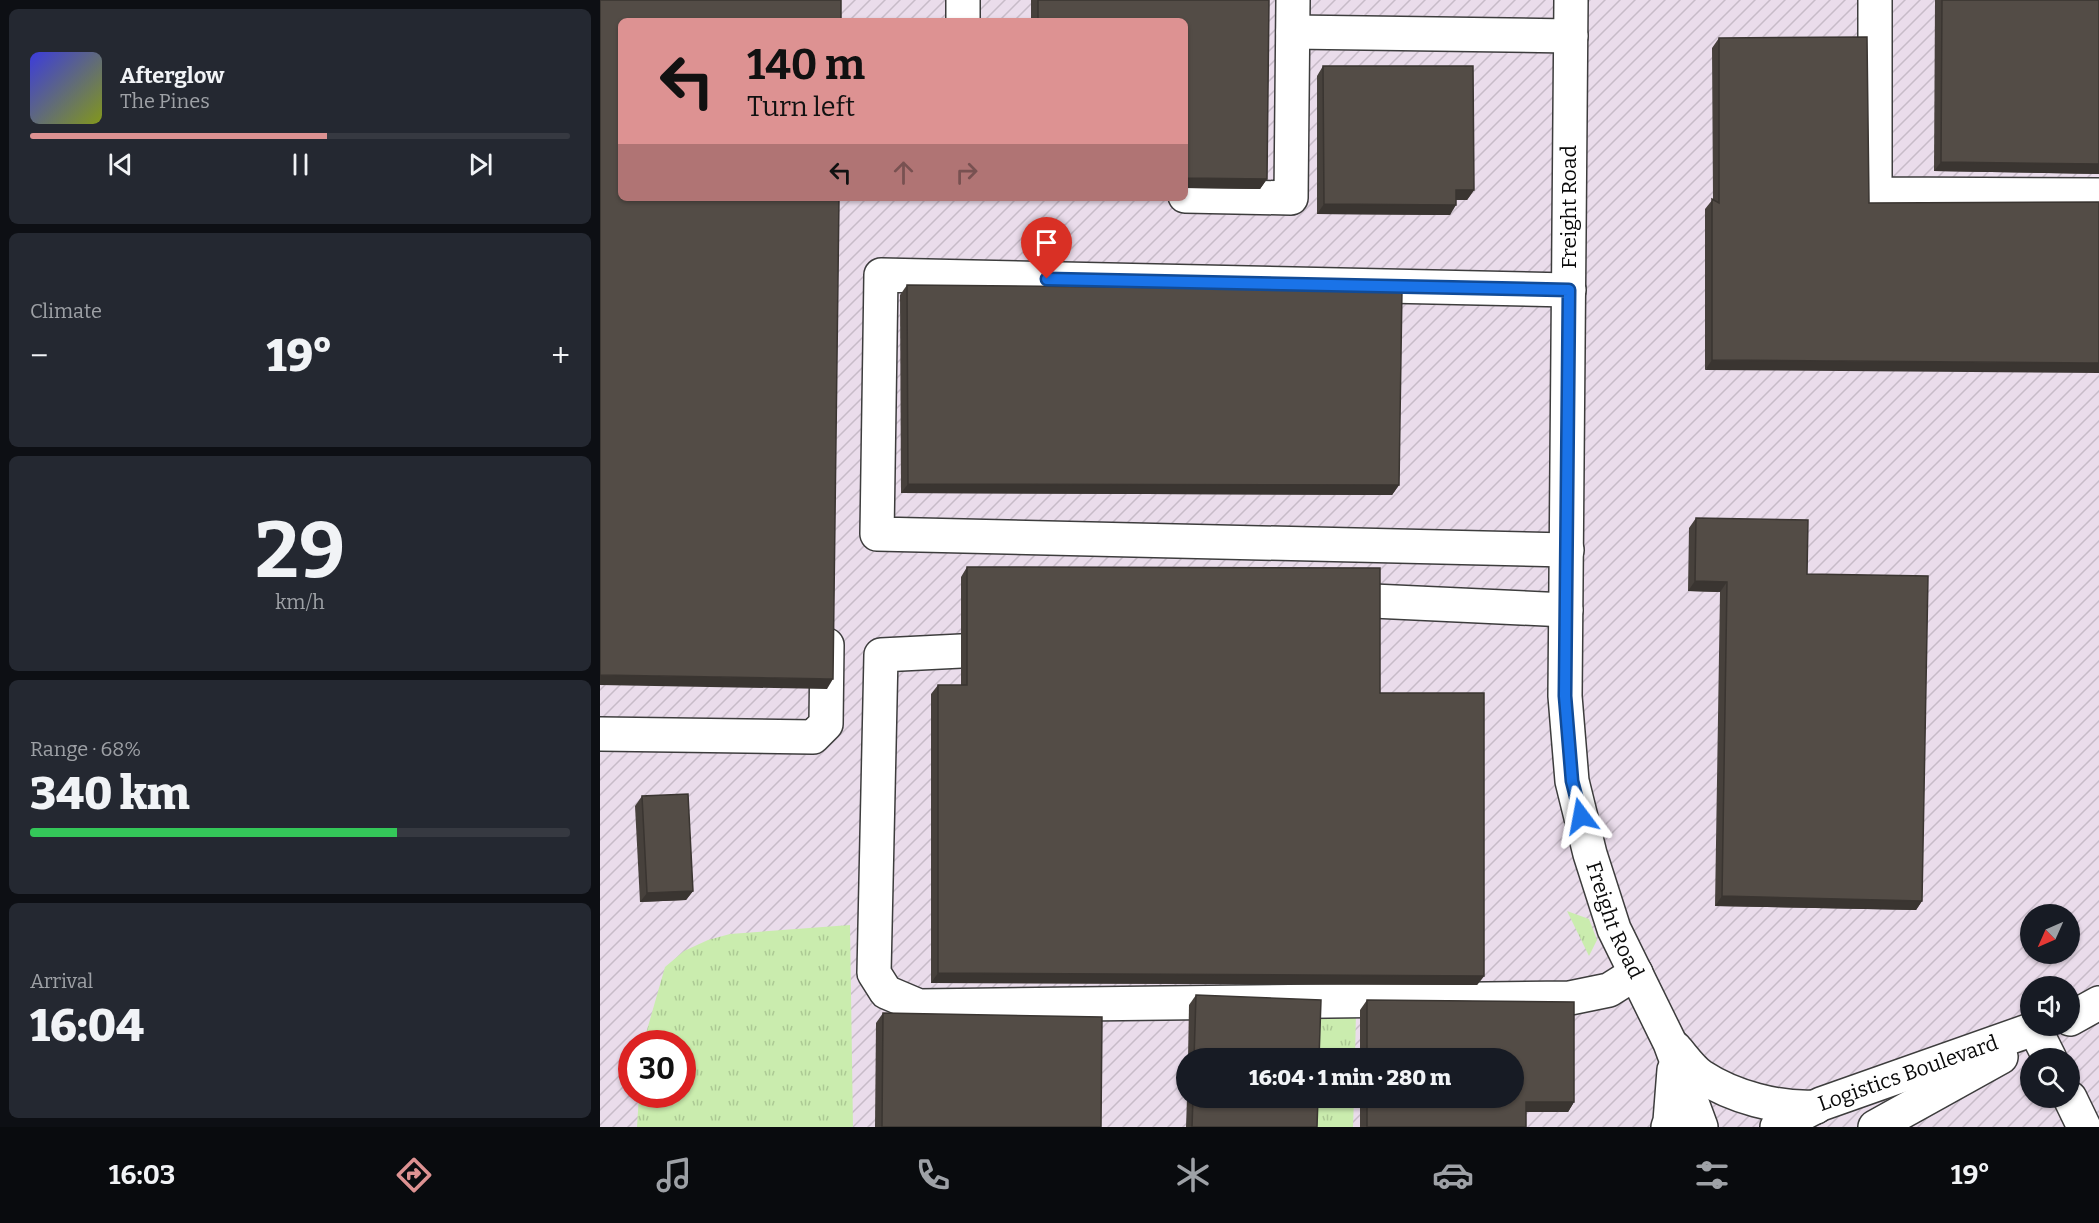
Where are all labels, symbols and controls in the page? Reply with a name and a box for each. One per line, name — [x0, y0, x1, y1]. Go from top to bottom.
text: 140 m — [747, 40, 865, 90]
icon: left — [648, 42, 726, 120]
text: Afterglow — [120, 62, 224, 89]
text: The Pines — [120, 89, 210, 113]
text: Turn left — [747, 91, 855, 123]
street label: Freight Road — [1556, 145, 1582, 269]
icon: previous — [104, 148, 137, 181]
icon: pause — [284, 148, 317, 181]
icon: next — [464, 148, 497, 181]
icon: left — [824, 156, 857, 189]
icon: ahead — [887, 156, 920, 189]
icon: right — [950, 156, 983, 189]
pin — [1021, 217, 1072, 279]
icon: arrive — [1030, 226, 1063, 259]
text: Climate — [30, 299, 102, 323]
text: 19° — [267, 329, 333, 383]
text: − — [30, 336, 48, 376]
text: + — [551, 336, 570, 376]
text: 29 — [255, 504, 345, 598]
text: km/h — [275, 590, 325, 614]
text: Range · 68% — [30, 737, 141, 761]
text: 340 km — [30, 767, 190, 821]
position arrow — [1549, 784, 1613, 848]
street label: Freight Road — [1580, 858, 1649, 983]
north arrow — [2020, 904, 2080, 964]
map controls — [2020, 904, 2080, 1108]
text: Arrival — [30, 969, 93, 993]
button: sound — [2020, 976, 2080, 1036]
text: 16:04 — [30, 999, 144, 1053]
speed limit sign: 30 — [618, 1030, 696, 1108]
street label: Logistics Boulevard — [1815, 1030, 2002, 1117]
button: search — [2020, 1048, 2080, 1108]
text: 16:04 · 1 min · 280 m — [1249, 1064, 1451, 1091]
icon: directions — [393, 1154, 435, 1196]
icon: music — [653, 1154, 695, 1196]
icon: phone — [912, 1154, 954, 1196]
icon: climate — [1172, 1154, 1214, 1196]
icon: car — [1432, 1154, 1474, 1196]
icon: filters — [1691, 1154, 1733, 1196]
text: 16:03 — [109, 1159, 175, 1191]
text: 19° — [1951, 1159, 1990, 1191]

